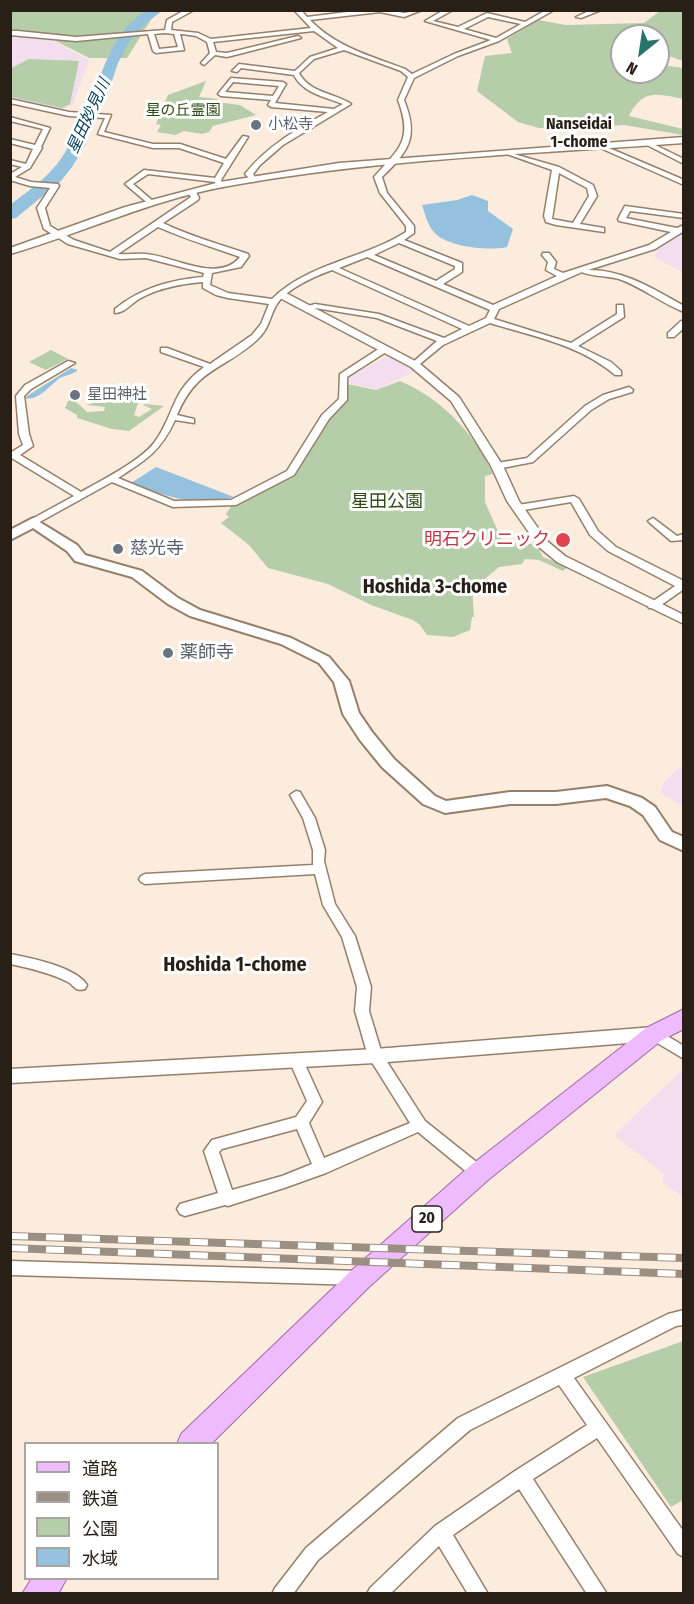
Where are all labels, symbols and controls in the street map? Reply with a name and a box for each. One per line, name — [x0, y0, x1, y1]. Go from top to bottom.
north arrow — [610, 24, 670, 84]
text: N — [623, 58, 641, 79]
water label: 星田妙見川 — [63, 76, 115, 156]
park label: 星の丘霊園 — [146, 102, 220, 120]
district label: Nanseidai 1-chome — [546, 115, 612, 153]
place label: 小松寺 — [268, 116, 313, 134]
marker: 小松寺 — [249, 118, 263, 132]
place label: 星田神社 — [87, 386, 147, 404]
marker: 星田神社 — [68, 388, 82, 402]
park label: 星田公園 — [351, 491, 423, 513]
place label: 明石クリニック — [424, 529, 550, 551]
marker: 明石クリニック — [554, 531, 572, 549]
place label: 慈光寺 — [130, 538, 184, 560]
marker: 慈光寺 — [111, 542, 125, 556]
district label: Hoshida 3-chome — [363, 575, 507, 599]
place label: 薬師寺 — [180, 642, 234, 664]
marker: 薬師寺 — [161, 646, 175, 660]
district label: Hoshida 1-chome — [163, 953, 307, 977]
road number: 20 — [412, 1206, 442, 1232]
legend — [24, 1442, 219, 1580]
text: 道路 — [82, 1458, 118, 1480]
text: 鉄道 — [82, 1488, 118, 1510]
text: 公園 — [82, 1518, 118, 1540]
text: 水域 — [82, 1548, 118, 1570]

